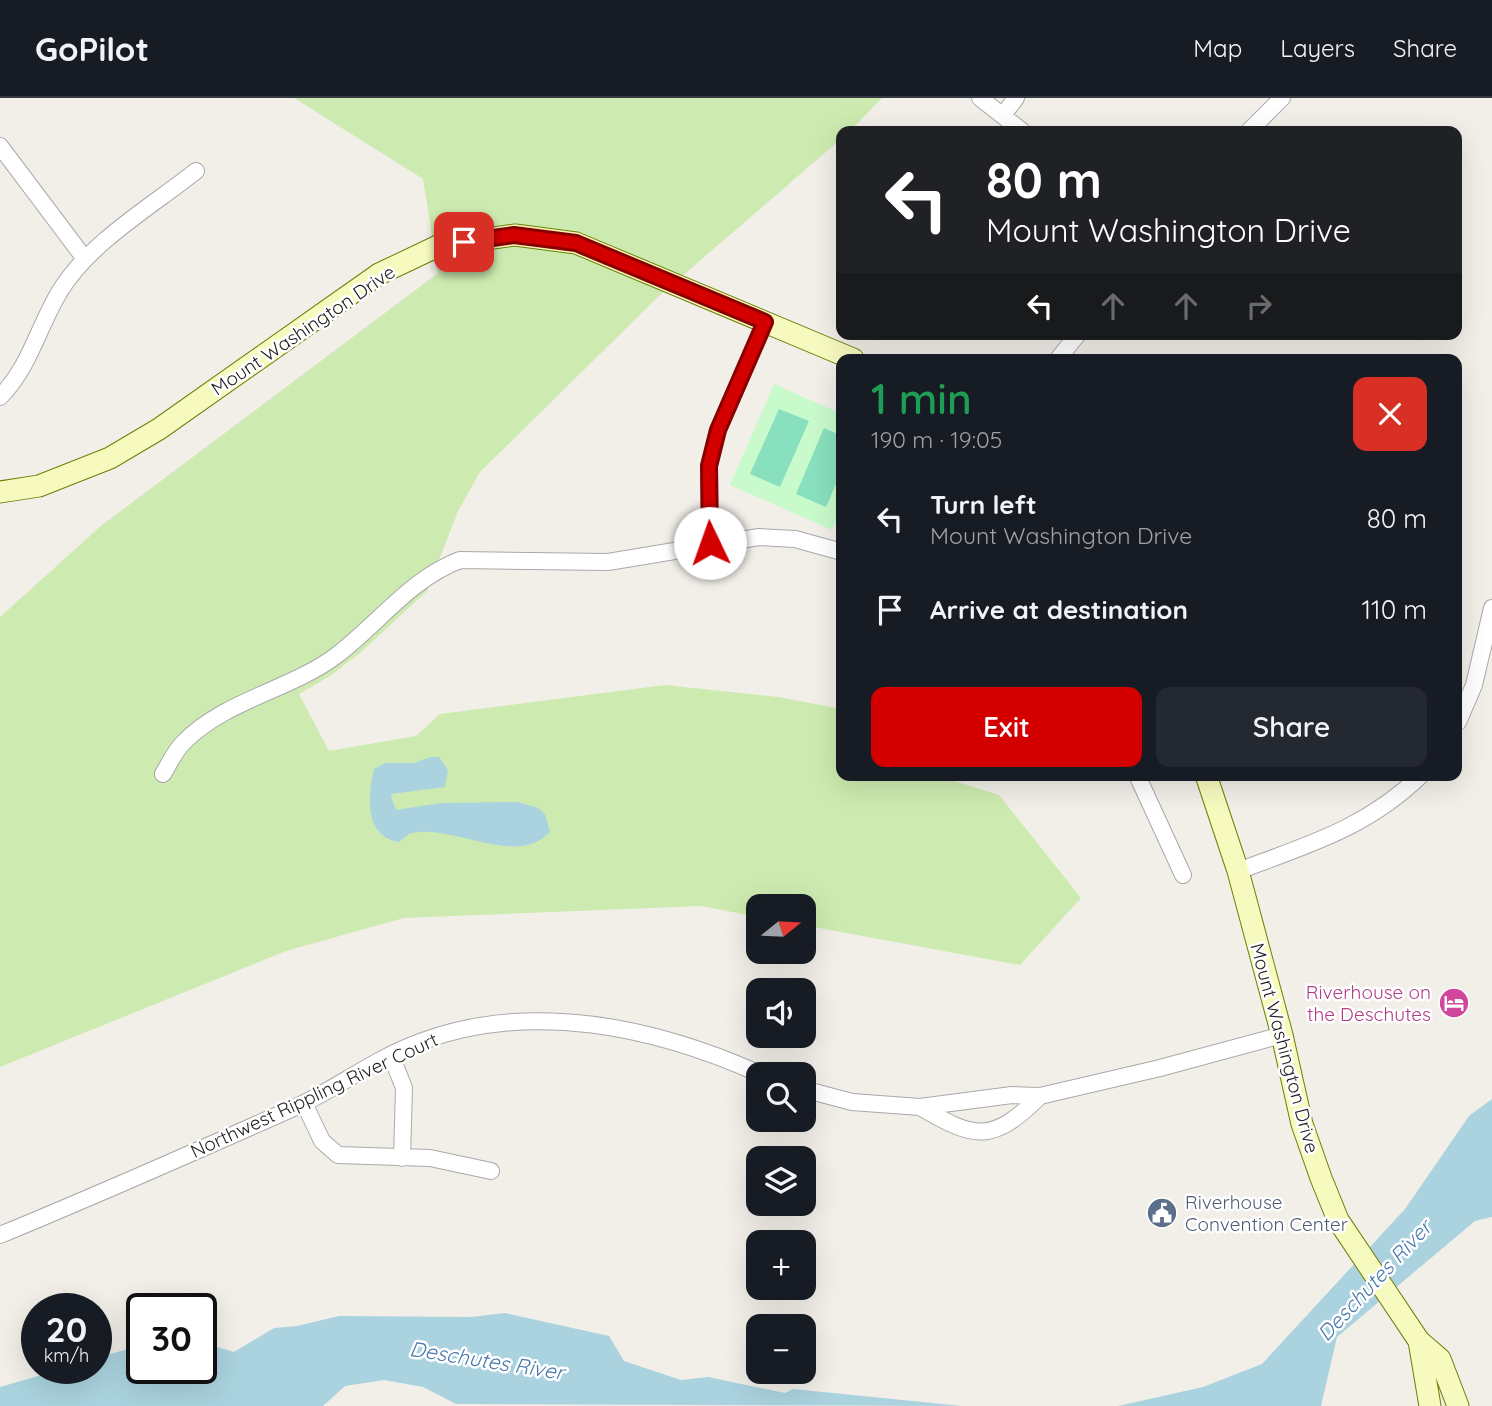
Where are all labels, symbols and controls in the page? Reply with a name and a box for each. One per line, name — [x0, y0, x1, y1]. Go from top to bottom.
text: GoPilot — [35, 28, 149, 69]
text: Map — [1193, 33, 1242, 63]
text: Layers — [1280, 33, 1355, 63]
text: Share — [1393, 33, 1457, 63]
text: 80 m — [986, 149, 1102, 210]
icon: left — [871, 154, 962, 245]
text: Mount Washington Drive — [986, 210, 1351, 250]
pin — [434, 212, 494, 272]
icon: arrive — [445, 223, 483, 261]
street label: Mount Washington Drive — [206, 259, 400, 401]
icon: left — [1021, 287, 1059, 325]
icon: ahead — [1094, 287, 1132, 325]
icon: ahead — [1167, 287, 1205, 325]
icon: right — [1240, 287, 1278, 325]
text: 1 min — [871, 372, 972, 425]
button: close — [1353, 377, 1427, 451]
text: 190 m · 19:05 — [871, 425, 1002, 454]
text: Turn left — [930, 488, 1037, 521]
icon: left — [871, 500, 909, 538]
text: 80 m — [1367, 502, 1427, 535]
position arrow — [673, 506, 747, 580]
text: Mount Washington Drive — [930, 521, 1192, 550]
icon: arrive — [871, 591, 909, 629]
text: Arrive at destination — [930, 593, 1188, 626]
text: 110 m — [1361, 593, 1427, 626]
button: Exit — [871, 687, 1142, 767]
button: Share — [1156, 687, 1427, 767]
north arrow — [746, 894, 816, 964]
map controls — [746, 894, 816, 1384]
street label: Mount Washington Drive — [1245, 940, 1325, 1156]
button: sound — [746, 978, 816, 1048]
place label: Riverhouse on the Deschutes — [1306, 980, 1431, 1026]
hotel icon: Riverhouse on the Deschutes — [1437, 986, 1471, 1020]
street label: Northwest Rippling River Court — [187, 1027, 441, 1163]
button: search — [746, 1062, 816, 1132]
button: layers — [746, 1146, 816, 1216]
place label: Riverhouse Convention Center — [1185, 1190, 1349, 1236]
public building icon: Riverhouse Convention Center — [1145, 1196, 1179, 1230]
water label: Deschutes River — [1311, 1212, 1439, 1346]
button: + — [746, 1230, 816, 1300]
speed limit sign: 30 — [126, 1293, 217, 1384]
text: 20 — [46, 1307, 87, 1351]
button: − — [746, 1314, 816, 1384]
water label: Deschutes River — [408, 1335, 569, 1385]
text: km/h — [44, 1344, 89, 1367]

